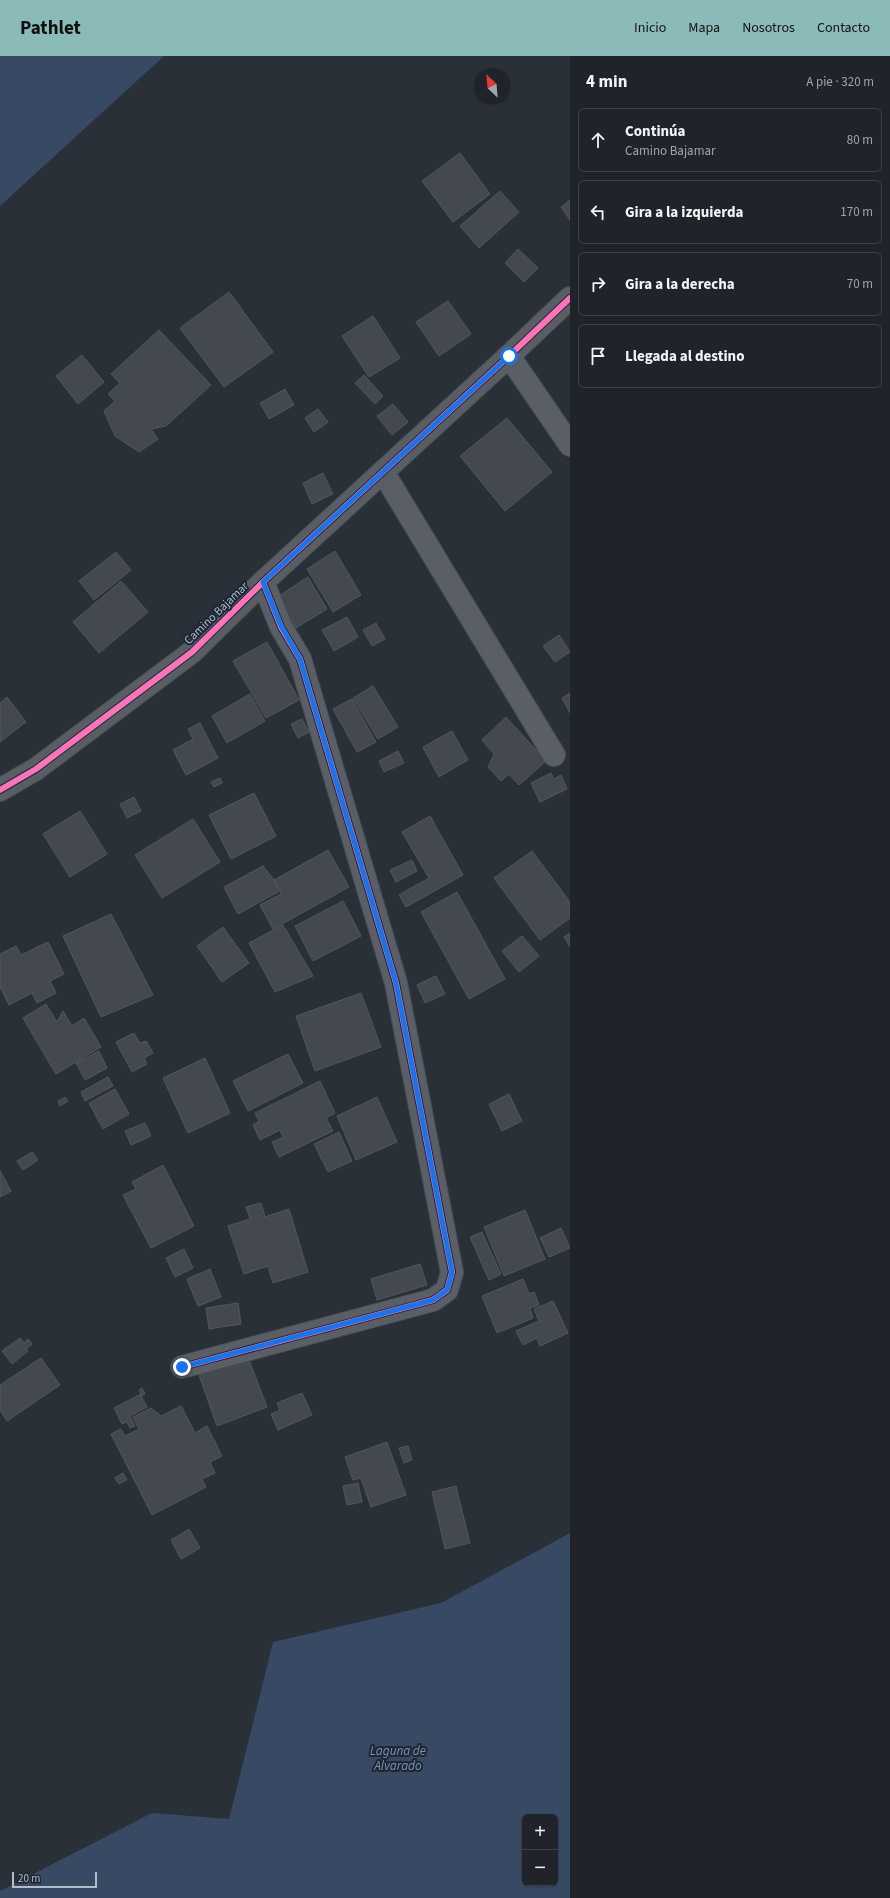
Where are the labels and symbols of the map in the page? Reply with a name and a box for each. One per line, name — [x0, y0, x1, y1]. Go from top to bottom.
north arrow — [474, 68, 510, 104]
route start — [500, 347, 518, 365]
street label: Camino Bajamar — [180, 578, 253, 648]
route end — [173, 1358, 191, 1376]
water label: Laguna de Alvarado — [370, 1742, 426, 1775]
scale bar — [12, 1870, 97, 1889]

